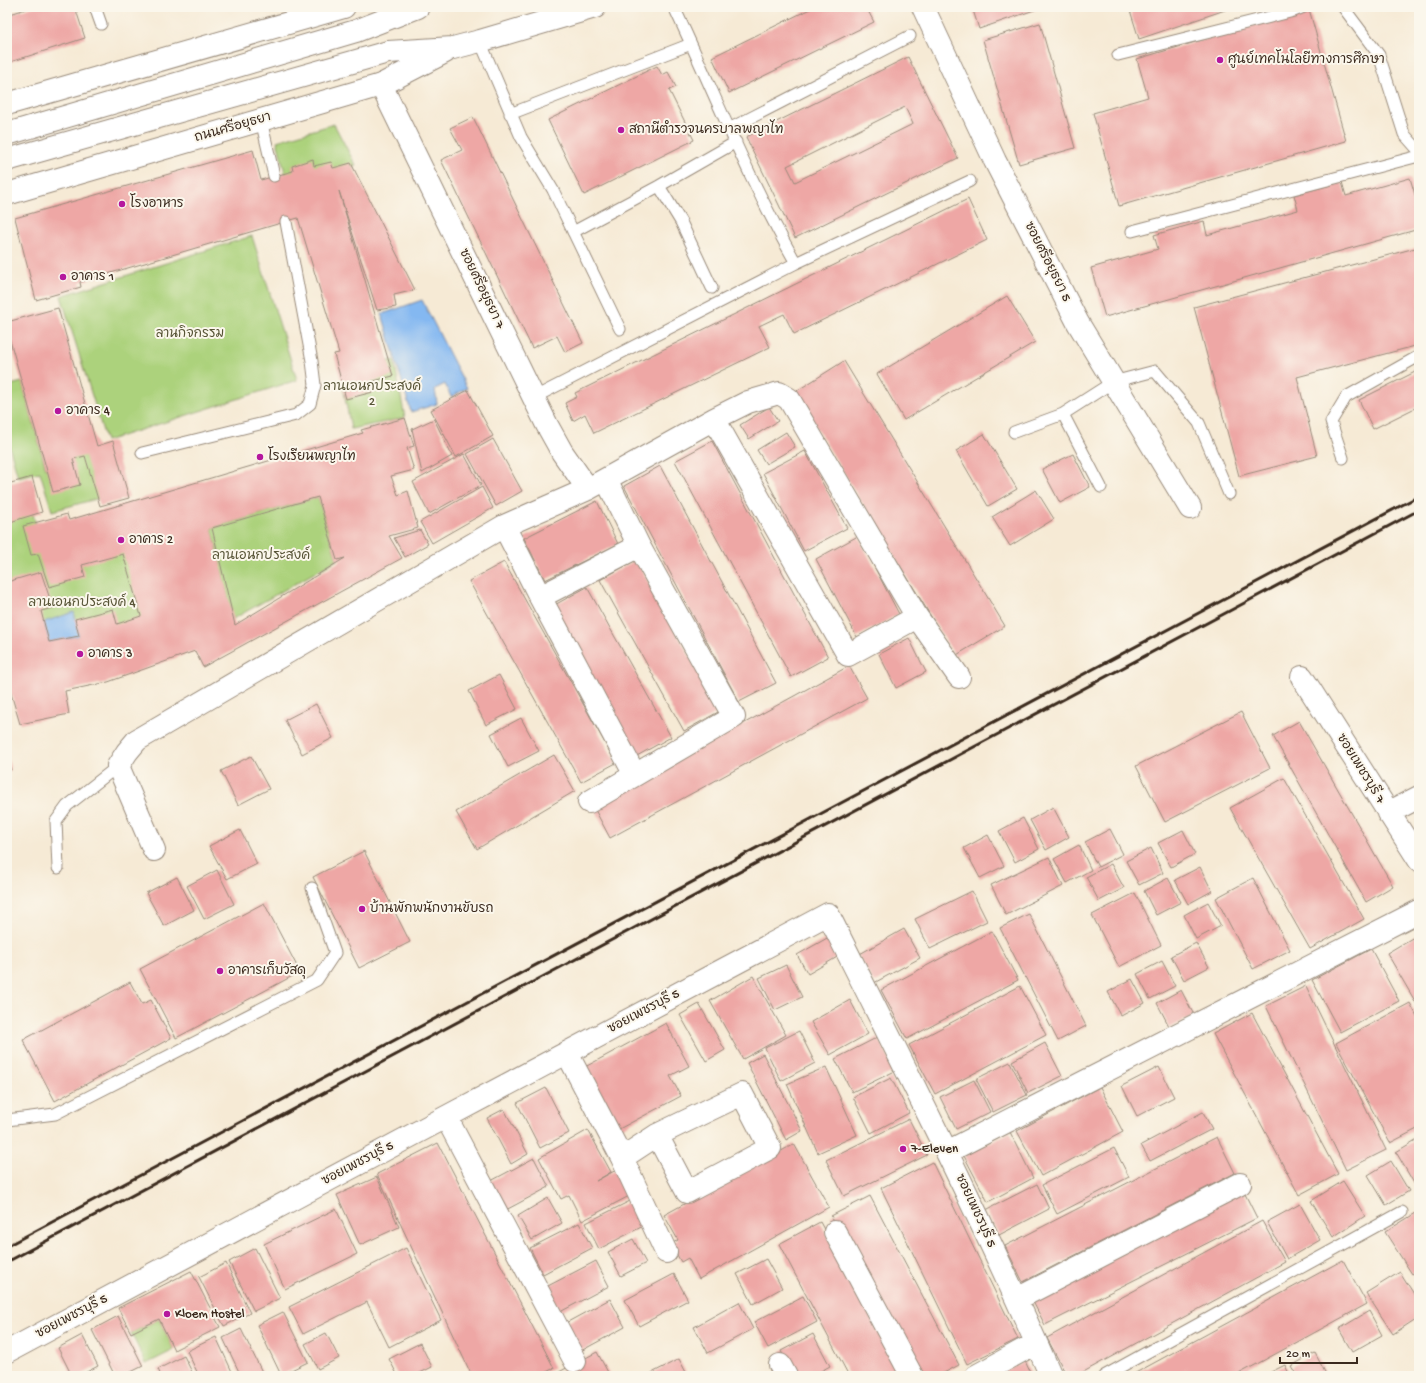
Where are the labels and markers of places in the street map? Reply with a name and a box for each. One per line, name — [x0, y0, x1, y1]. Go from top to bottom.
place label: ศูนย์เทคโนโลยีทางการศึกษา — [1228, 49, 1385, 68]
marker: ศูนย์เทคโนโลยีทางการศึกษา — [1215, 55, 1225, 65]
place label: สถานีตำรวจนครบาลพญาไท — [629, 119, 784, 138]
marker: สถานีตำรวจนครบาลพญาไท — [616, 125, 626, 135]
place label: โรงอาหาร — [130, 193, 184, 212]
marker: โรงอาหาร — [117, 199, 127, 209]
place label: อาคาร 1 — [71, 270, 114, 285]
marker: อาคาร 1 — [58, 272, 68, 282]
place label: อาคาร 4 — [66, 404, 110, 419]
marker: อาคาร 4 — [53, 406, 63, 416]
place label: โรงเรียนพญาไท — [268, 446, 356, 465]
marker: โรงเรียนพญาไท — [255, 452, 265, 462]
place label: อาคาร 2 — [129, 533, 174, 548]
marker: อาคาร 2 — [116, 535, 126, 545]
place label: อาคาร 3 — [88, 647, 133, 662]
marker: อาคาร 3 — [75, 649, 85, 659]
place label: บ้านพักพนักงานขับรถ — [370, 899, 493, 917]
marker: บ้านพักพนักงานขับรถ — [357, 904, 367, 914]
place label: อาคารเก็บวัสดุ — [228, 960, 306, 979]
marker: อาคารเก็บวัสดุ — [215, 966, 225, 976]
place label: 7-Eleven — [910, 1142, 959, 1157]
marker: 7-Eleven — [898, 1144, 908, 1154]
place label: Kloem Hostel — [175, 1307, 245, 1322]
marker: Kloem Hostel — [162, 1309, 172, 1319]

